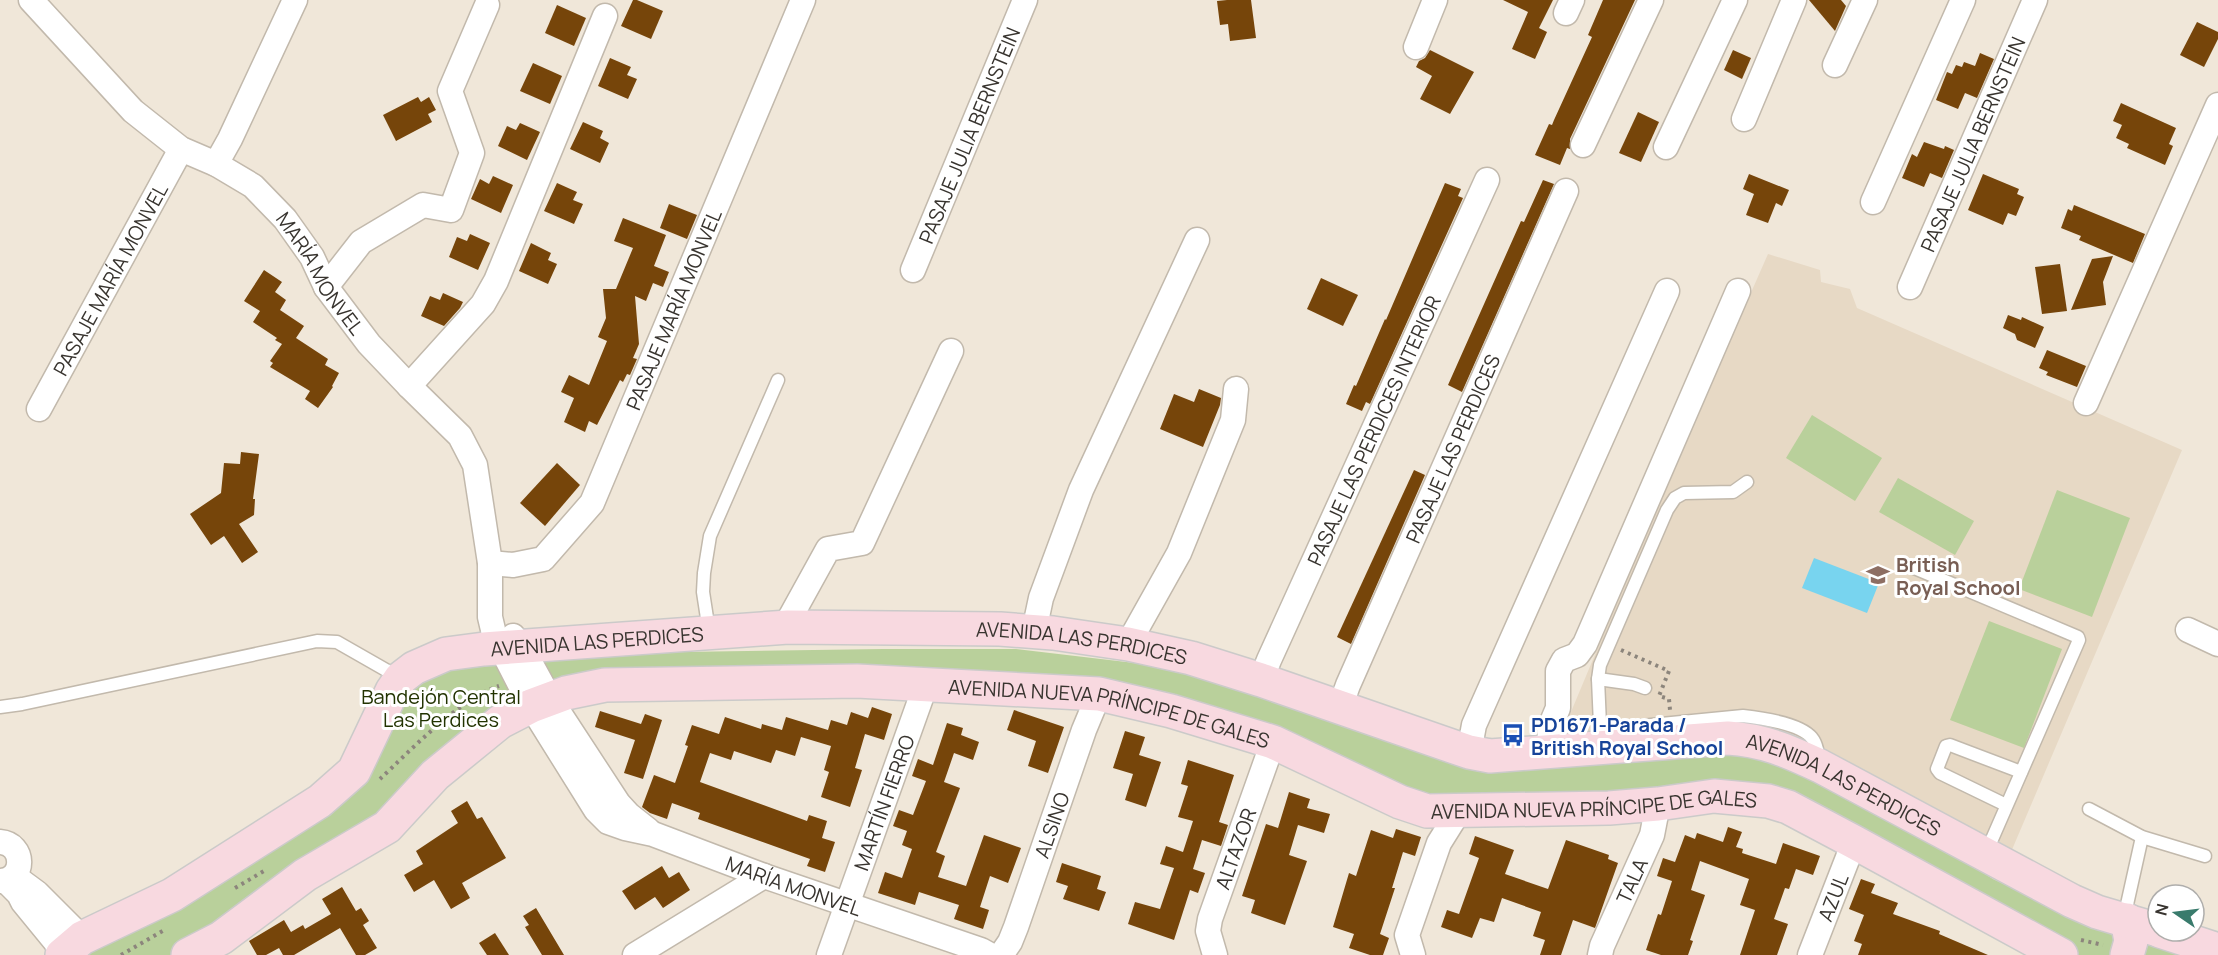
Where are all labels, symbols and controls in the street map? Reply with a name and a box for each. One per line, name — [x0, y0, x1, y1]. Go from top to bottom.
street label: PASAJE JULIA BERNSTEIN — [912, 23, 1026, 247]
street label: PASAJE JULIA BERNSTEIN — [1914, 32, 2031, 256]
street label: PASAJE MARÍA MONVEL — [47, 178, 173, 380]
street label: PASAJE MARÍA MONVEL — [619, 205, 727, 414]
street label: MARÍA MONVEL — [270, 206, 371, 340]
street label: PASAJE LAS PERDICES INTERIOR — [1300, 291, 1446, 569]
street label: PASAJE LAS PERDICES — [1399, 350, 1506, 547]
place label: British Royal School — [1896, 551, 2021, 601]
school or university icon: British Royal School — [1865, 562, 1891, 588]
street label: AVENIDA LAS PERDICES — [976, 615, 1190, 670]
street label: AVENIDA LAS PERDICES — [490, 620, 704, 662]
street label: AVENIDA NUEVA PRÍNCIPE DE GALES — [948, 672, 1273, 754]
park label: Bandejón Central Las Perdices — [361, 683, 521, 733]
place label: PD1671-Parada / British Royal School — [1531, 711, 1723, 761]
bus stop icon: PD1671-Parada / British Royal School — [1500, 722, 1526, 748]
street label: AVENIDA LAS PERDICES — [1744, 727, 1946, 842]
street label: MARTÍN FIERRO — [847, 731, 920, 874]
street label: AVENIDA NUEVA PRÍNCIPE DE GALES — [1430, 782, 1758, 824]
street label: ALSINO — [1027, 788, 1075, 861]
street label: ALTAZOR — [1208, 804, 1262, 893]
street label: MARÍA MONVEL — [722, 849, 865, 922]
street label: TALA — [1610, 853, 1654, 908]
street label: AZUL — [1811, 869, 1854, 925]
north arrow — [2146, 883, 2206, 943]
text: N — [2149, 901, 2174, 918]

